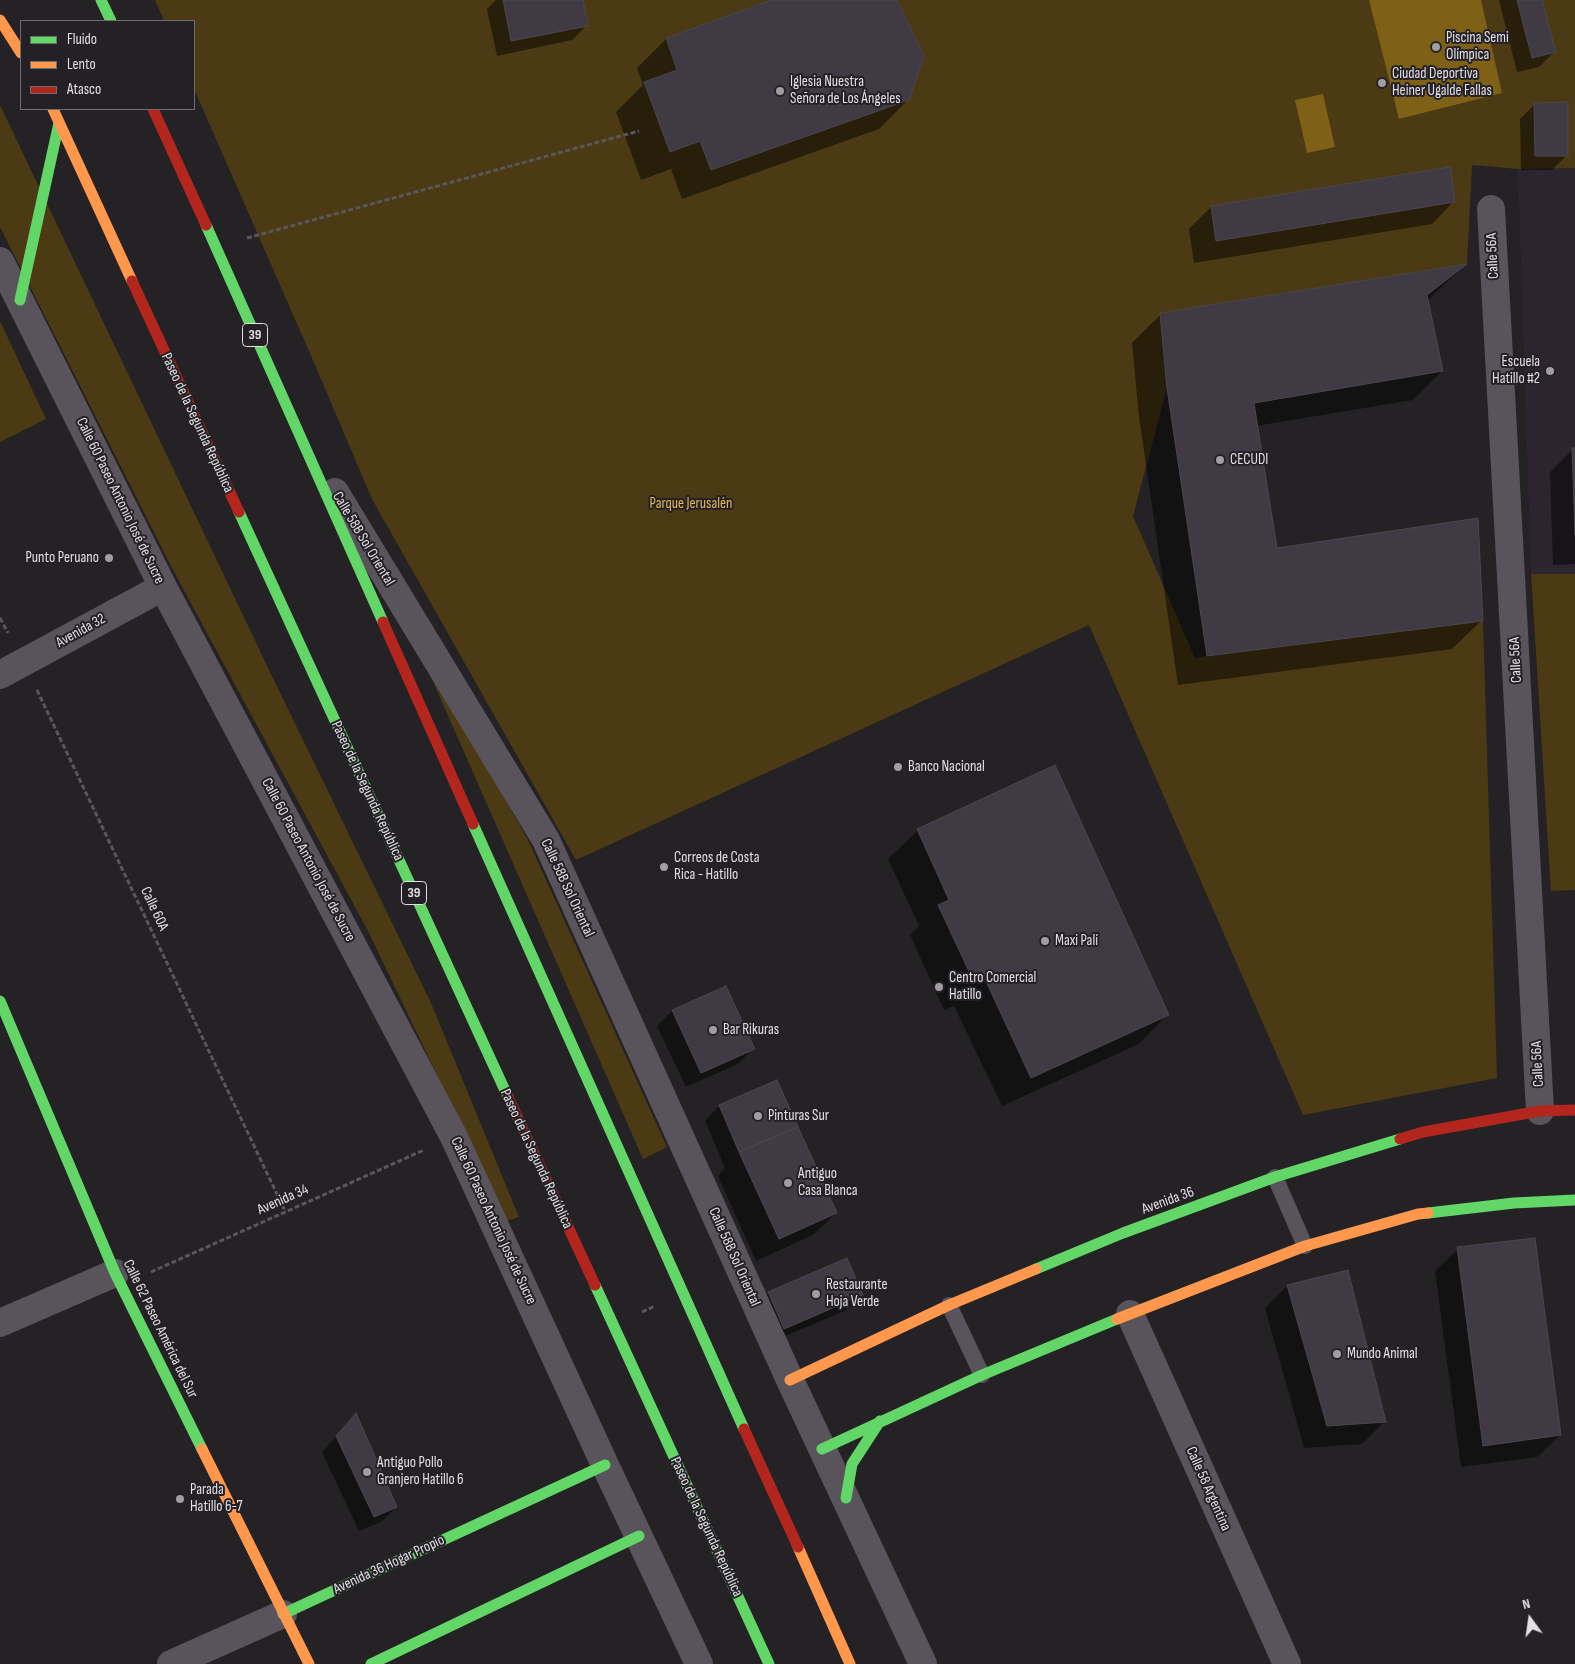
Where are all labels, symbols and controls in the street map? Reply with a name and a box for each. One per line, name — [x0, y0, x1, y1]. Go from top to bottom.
legend — [20, 20, 195, 110]
place label: Piscina Semi Olímpica — [1446, 29, 1509, 64]
text: Fluido — [67, 30, 97, 49]
marker: Piscina Semi Olímpica — [1430, 41, 1442, 53]
text: Lento — [67, 55, 96, 74]
place label: Ciudad Deportiva Heiner Ugalde Fallas — [1392, 65, 1492, 100]
place label: Iglesia Nuestra Señora de Los Ángeles — [790, 73, 901, 108]
marker: Ciudad Deportiva Heiner Ugalde Fallas — [1376, 77, 1388, 89]
text: Atasco — [67, 80, 101, 99]
marker: Iglesia Nuestra Señora de Los Ángeles — [774, 85, 786, 97]
street label: Calle 56A — [1483, 233, 1503, 279]
road number: 39 — [242, 324, 268, 346]
street label: Paseo de la Segunda República — [157, 350, 237, 496]
place label: Escuela Hatillo #2 — [1492, 353, 1540, 388]
marker: Escuela Hatillo #2 — [1544, 365, 1556, 377]
street label: Calle 60 Paseo Antonio José de Sucre — [72, 415, 168, 587]
place label: CECUDI — [1230, 451, 1268, 469]
marker: CECUDI — [1214, 454, 1226, 466]
street label: Calle 58B Sol Oriental — [328, 489, 398, 589]
park label: Parque Jerusalén — [650, 495, 732, 513]
place label: Punto Peruano — [25, 549, 99, 567]
marker: Punto Peruano — [103, 552, 115, 564]
street label: Avenida 32 — [53, 610, 109, 652]
street label: Calle 56A — [1506, 637, 1526, 683]
street label: Paseo de la Segunda República — [327, 718, 407, 864]
place label: Banco Nacional — [908, 758, 985, 776]
marker: Banco Nacional — [892, 761, 904, 773]
street label: Calle 60 Paseo Antonio José de Sucre — [257, 775, 359, 945]
street label: Calle 58B Sol Oriental — [536, 836, 598, 940]
place label: Correos de Costa Rica - Hatillo — [674, 849, 759, 884]
marker: Correos de Costa Rica - Hatillo — [658, 861, 670, 873]
road number: 39 — [402, 881, 426, 904]
street label: Calle 60A — [136, 884, 172, 934]
place label: Maxi Palí — [1055, 932, 1098, 950]
marker: Maxi Palí — [1039, 935, 1051, 947]
place label: Centro Comercial Hatillo — [949, 969, 1036, 1004]
marker: Centro Comercial Hatillo — [933, 981, 945, 993]
place label: Bar Rikuras — [723, 1021, 779, 1039]
marker: Bar Rikuras — [707, 1024, 719, 1036]
street label: Calle 56A — [1528, 1041, 1548, 1087]
street label: Paseo de la Segunda República — [496, 1086, 576, 1232]
place label: Pinturas Sur — [768, 1107, 829, 1125]
marker: Pinturas Sur — [752, 1110, 764, 1122]
street label: Calle 60 Paseo Antonio José de Sucre — [446, 1134, 540, 1308]
place label: Antiguo Casa Blanca — [798, 1165, 858, 1200]
marker: Antiguo Casa Blanca — [782, 1177, 794, 1189]
street label: Avenida 34 — [255, 1181, 311, 1219]
street label: Avenida 36 — [1139, 1183, 1197, 1219]
street label: Calle 58B Sol Oriental — [704, 1205, 764, 1309]
street label: Calle 62 Paseo América del Sur — [119, 1257, 201, 1401]
place label: Restaurante Hoja Verde — [826, 1276, 888, 1311]
marker: Restaurante Hoja Verde — [810, 1288, 822, 1300]
place label: Mundo Animal — [1347, 1345, 1418, 1363]
marker: Mundo Animal — [1331, 1348, 1343, 1360]
street label: Calle 58 Argentina — [1181, 1444, 1235, 1534]
place label: Antiguo Pollo Granjero Hatillo 6 — [377, 1454, 464, 1489]
street label: Paseo de la Segunda República — [666, 1454, 746, 1600]
marker: Antiguo Pollo Granjero Hatillo 6 — [361, 1466, 373, 1478]
place label: Parada Hatillo 6-7 — [190, 1481, 242, 1516]
marker: Parada Hatillo 6-7 — [174, 1493, 186, 1505]
street label: Avenida 36 Hogar Propio — [330, 1531, 448, 1599]
north arrow — [1505, 1594, 1555, 1644]
text: N — [1521, 1595, 1532, 1613]

